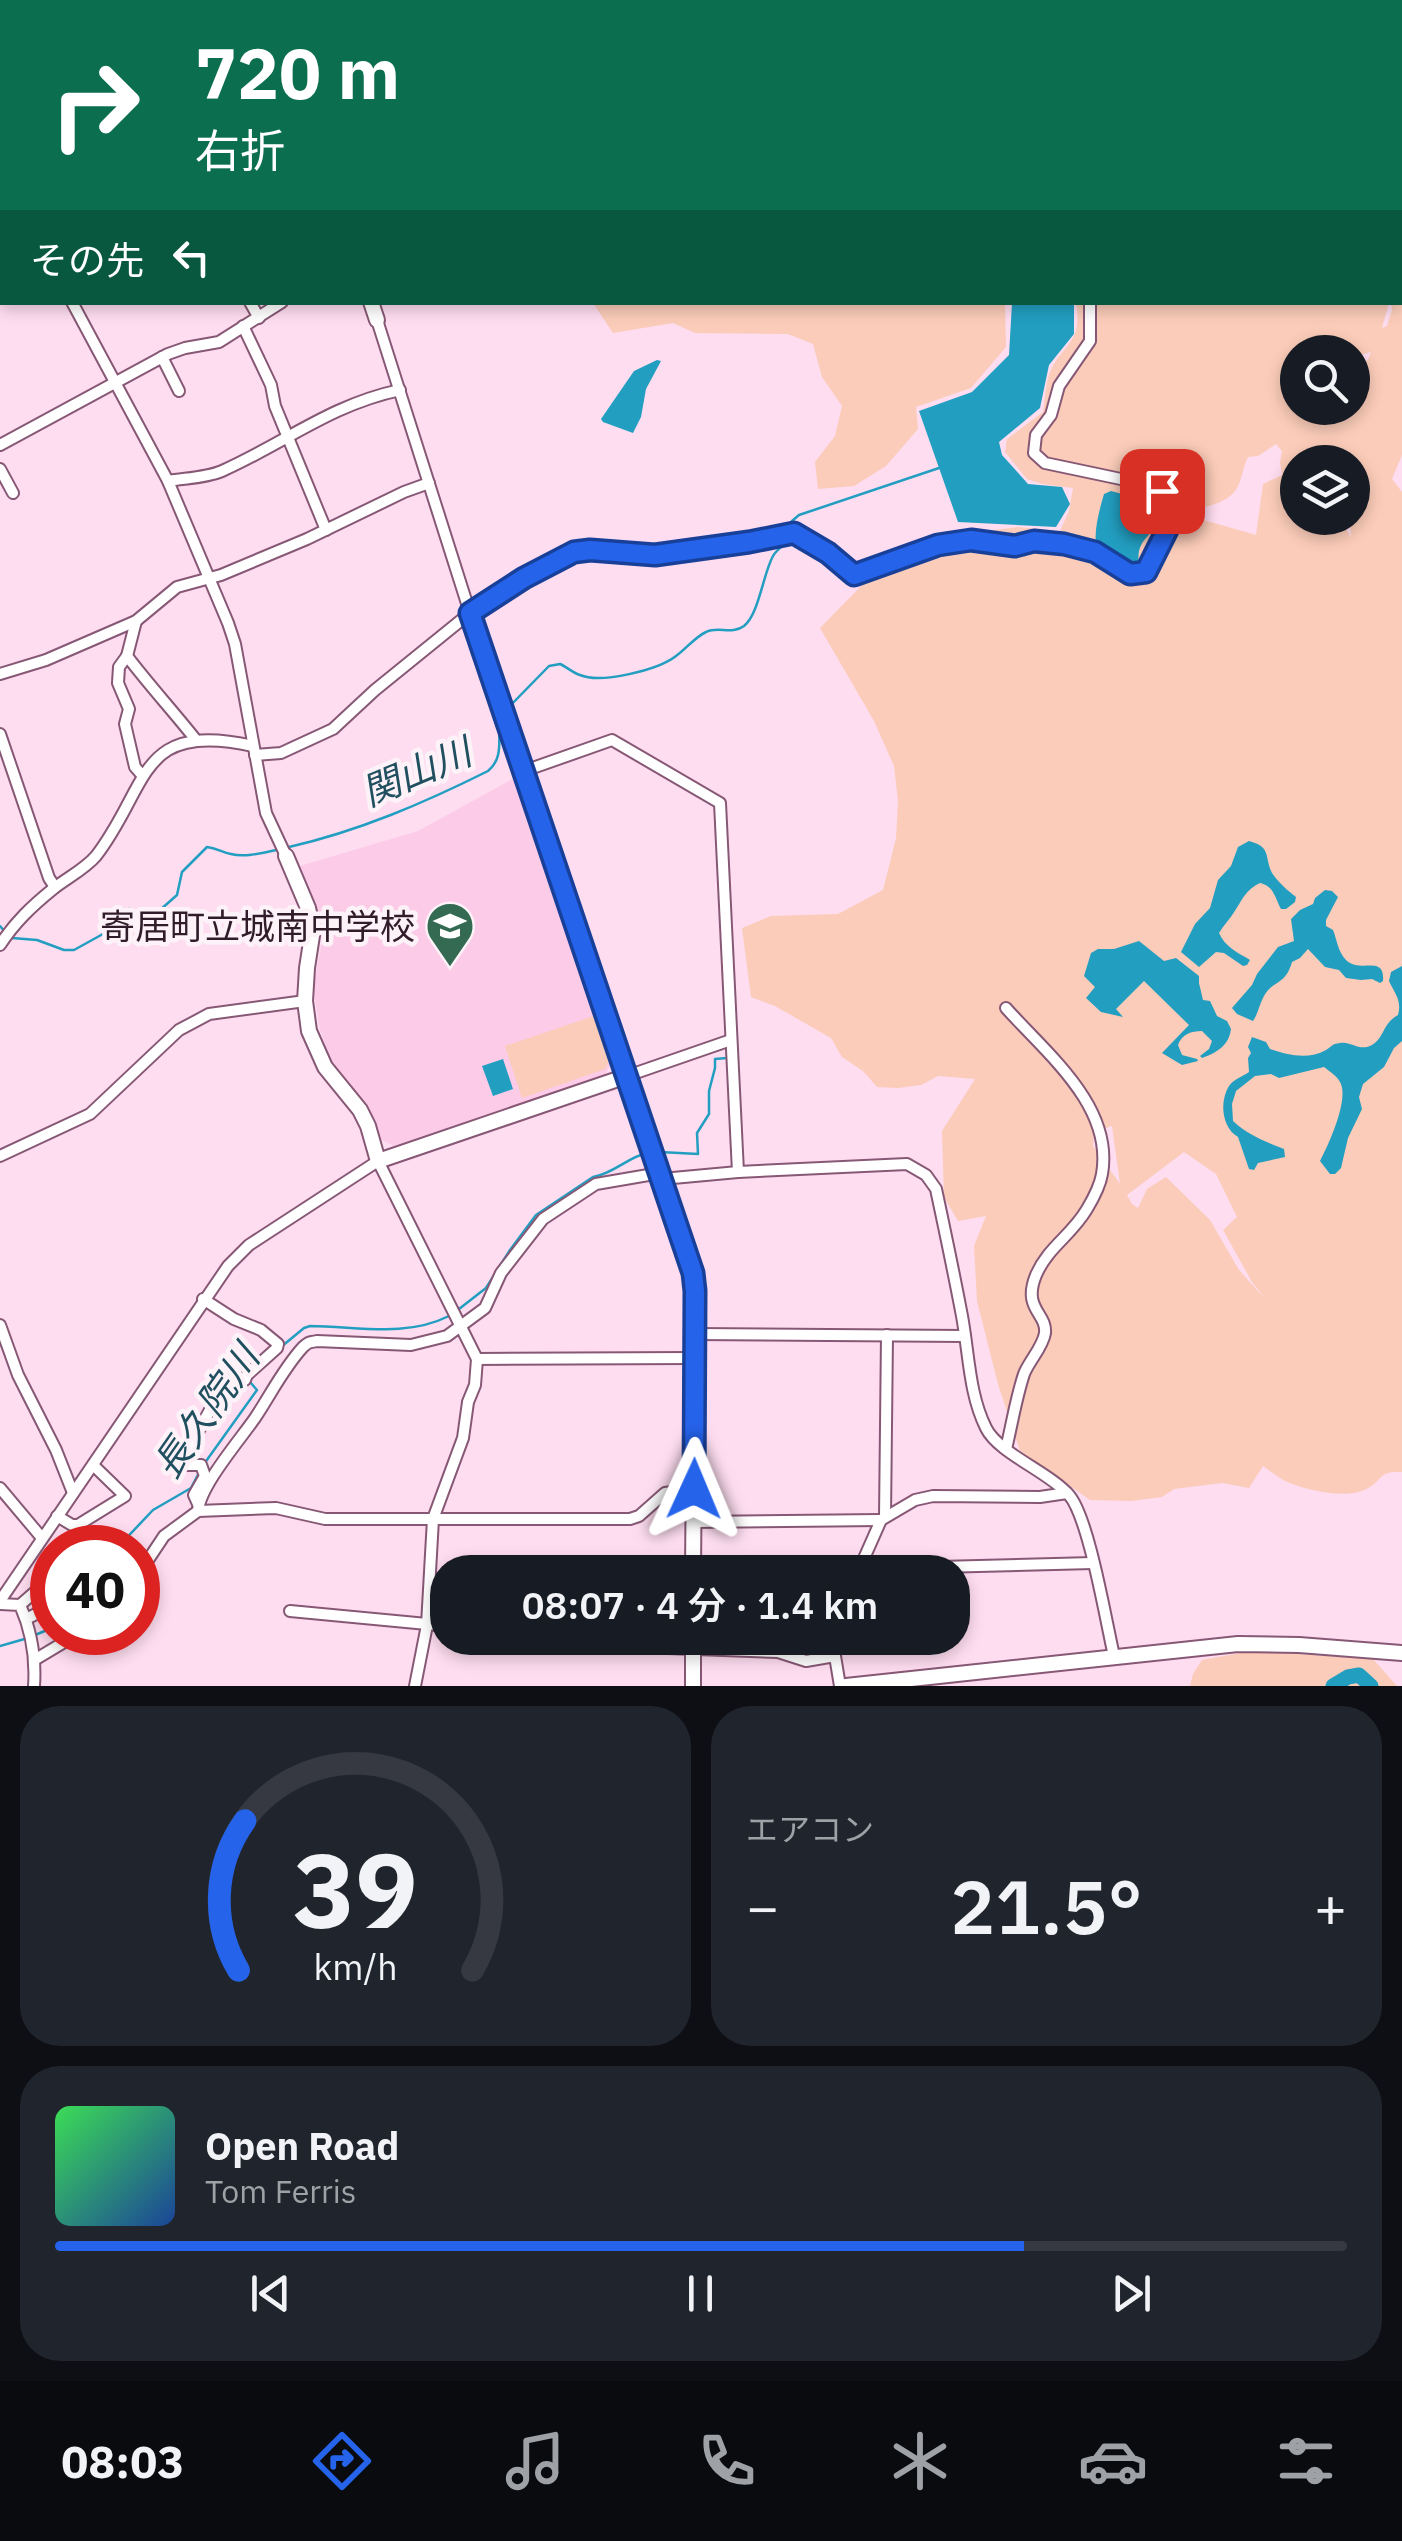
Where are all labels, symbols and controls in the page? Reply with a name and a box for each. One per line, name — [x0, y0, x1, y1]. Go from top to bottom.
text: 720 m — [195, 27, 400, 118]
icon: right — [30, 40, 160, 170]
text: 右折 — [195, 121, 285, 179]
icon: left — [164, 230, 219, 285]
text: その先 — [30, 235, 144, 284]
map controls — [1280, 335, 1370, 535]
button: search — [1280, 335, 1370, 425]
button: layers — [1280, 445, 1370, 535]
pin — [1120, 449, 1205, 534]
icon: arrive — [1135, 464, 1190, 519]
water label: 関山川 — [354, 725, 482, 816]
school or university icon: 寄居町立城南中学校 — [424, 900, 476, 968]
place label: 寄居町立城南中学校 — [100, 903, 415, 949]
water label: 長久院川 — [141, 1331, 271, 1487]
position arrow — [642, 1437, 746, 1541]
speed limit sign: 40 — [30, 1525, 160, 1655]
text: 08:07 · 4 分 · 1.4 km — [522, 1580, 878, 1629]
text: エアコン — [746, 1808, 874, 1850]
text: 39 — [293, 1821, 418, 1957]
text: 21.5° — [950, 1857, 1143, 1955]
text: − — [746, 1871, 779, 1942]
text: + — [1314, 1871, 1347, 1942]
text: km/h — [313, 1943, 398, 1990]
text: Open Road — [205, 2121, 399, 2170]
text: Tom Ferris — [205, 2170, 356, 2212]
icon: previous — [243, 2266, 298, 2321]
icon: pause — [673, 2266, 728, 2321]
icon: next — [1104, 2266, 1159, 2321]
icon: directions — [307, 2426, 377, 2496]
icon: music — [500, 2426, 570, 2496]
icon: phone — [692, 2426, 762, 2496]
icon: climate — [885, 2426, 955, 2496]
icon: car — [1078, 2426, 1148, 2496]
icon: filters — [1271, 2426, 1341, 2496]
text: 08:03 — [61, 2432, 184, 2490]

